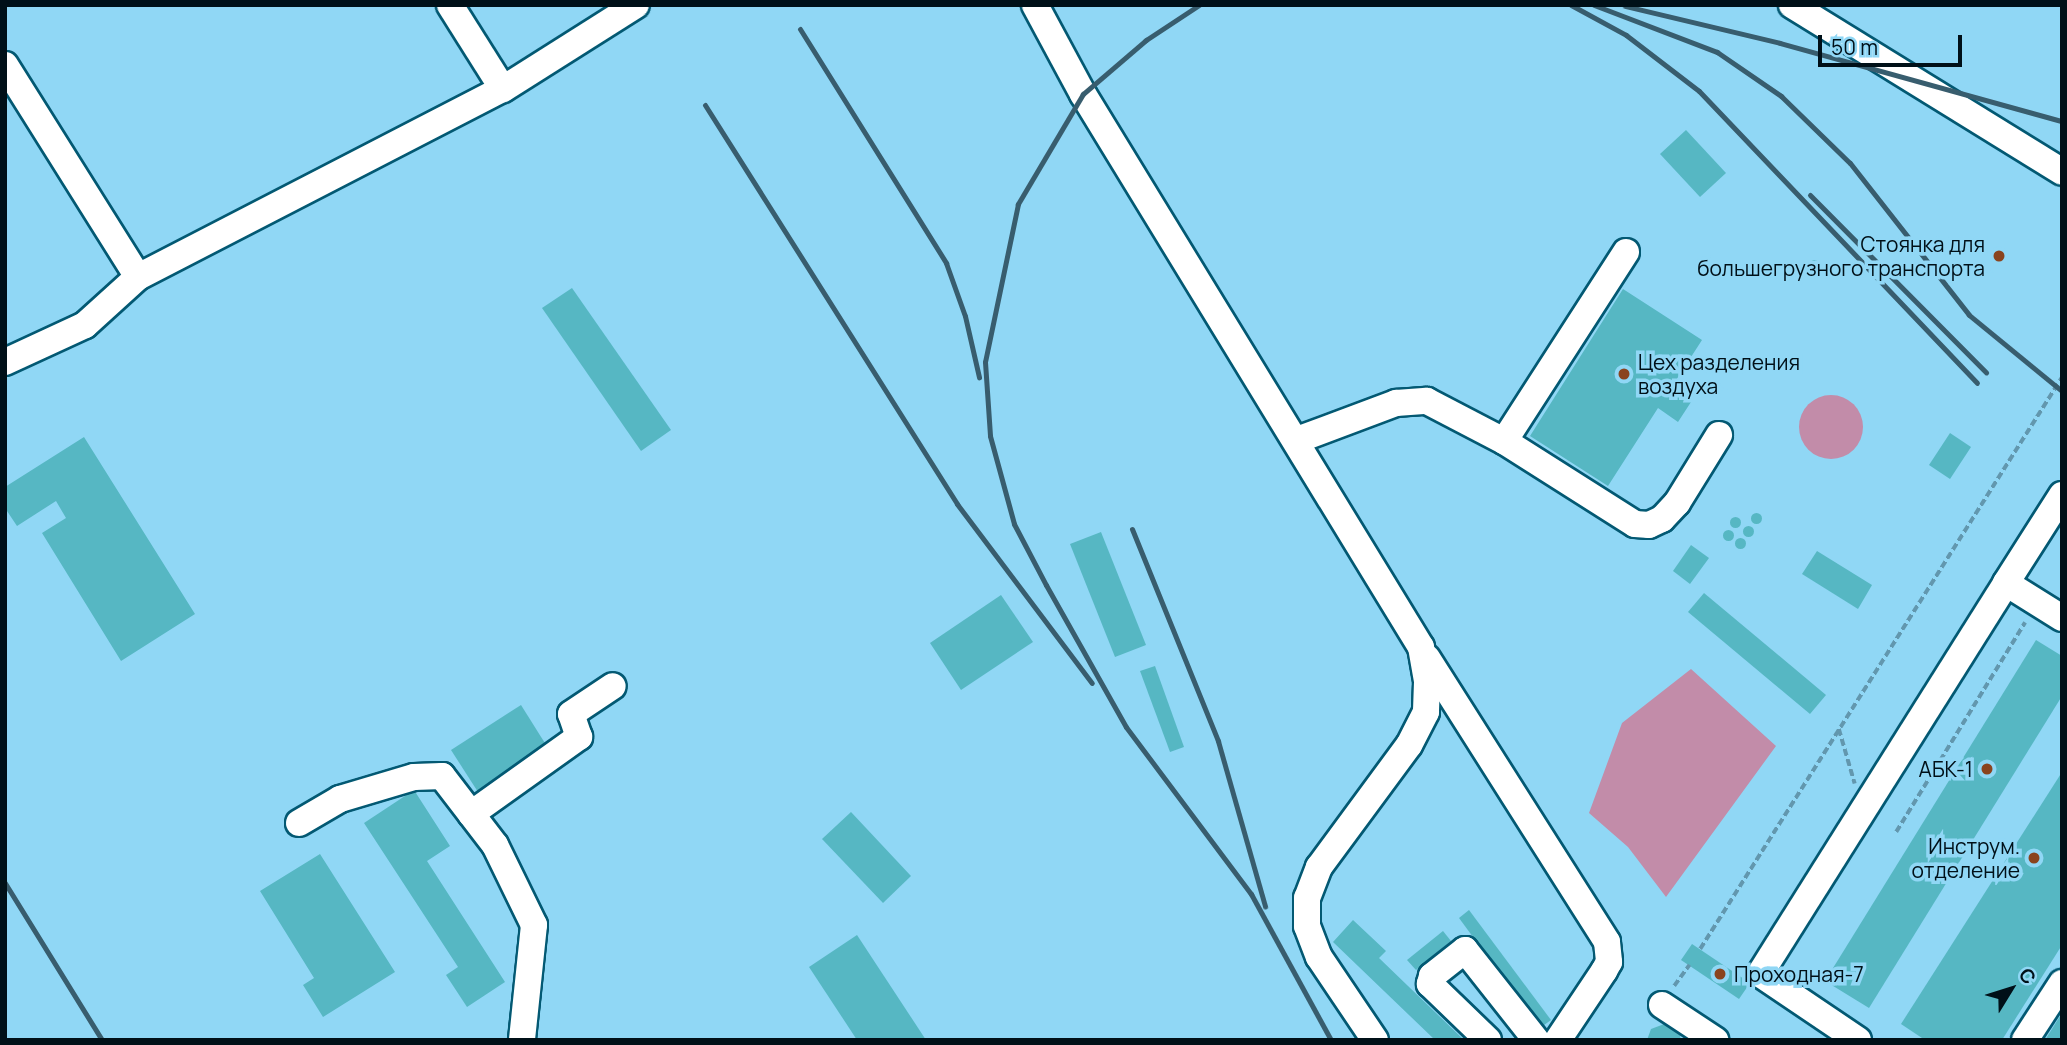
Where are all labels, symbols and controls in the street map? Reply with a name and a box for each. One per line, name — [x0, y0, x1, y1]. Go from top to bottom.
scale bar — [1822, 21, 1966, 65]
text: 50 m — [1831, 33, 1878, 61]
place label: Стоянка для большегрузного транспорта — [1697, 231, 1985, 281]
marker: Стоянка для большегрузного транспорта — [1991, 248, 2007, 264]
place label: Цех разделения воздуха — [1638, 349, 1800, 399]
marker: Цех разделения воздуха — [1616, 366, 1632, 382]
place label: АБК-1 — [1919, 756, 1973, 782]
marker: АБК-1 — [1979, 761, 1995, 777]
place label: Инструм. отделение — [1912, 833, 2020, 883]
marker: Инструм. отделение — [2026, 850, 2042, 866]
north arrow — [1976, 954, 2046, 1024]
place label: Проходная-7 — [1734, 961, 1864, 987]
text: С — [2013, 963, 2042, 990]
marker: Проходная-7 — [1712, 966, 1728, 982]

